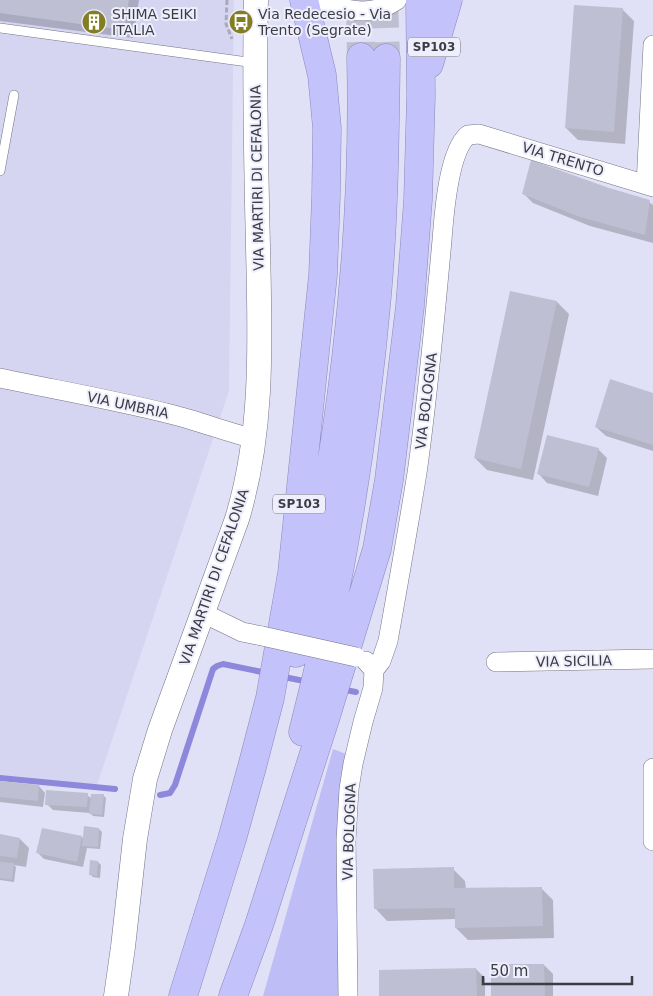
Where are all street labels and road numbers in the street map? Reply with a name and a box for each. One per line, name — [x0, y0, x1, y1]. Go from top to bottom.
road number: SP103 — [408, 38, 460, 56]
street label: VIA MARTIRI DI CEFALONIA — [247, 85, 267, 271]
street label: VIA TRENTO — [520, 139, 606, 179]
street label: VIA BOLOGNA — [412, 351, 440, 450]
street label: VIA UMBRIA — [86, 389, 171, 422]
street label: VIA MARTIRI DI CEFALONIA — [176, 486, 252, 668]
road number: SP103 — [273, 494, 325, 514]
street label: VIA SICILIA — [536, 652, 613, 670]
street label: VIA BOLOGNA — [339, 783, 359, 881]

